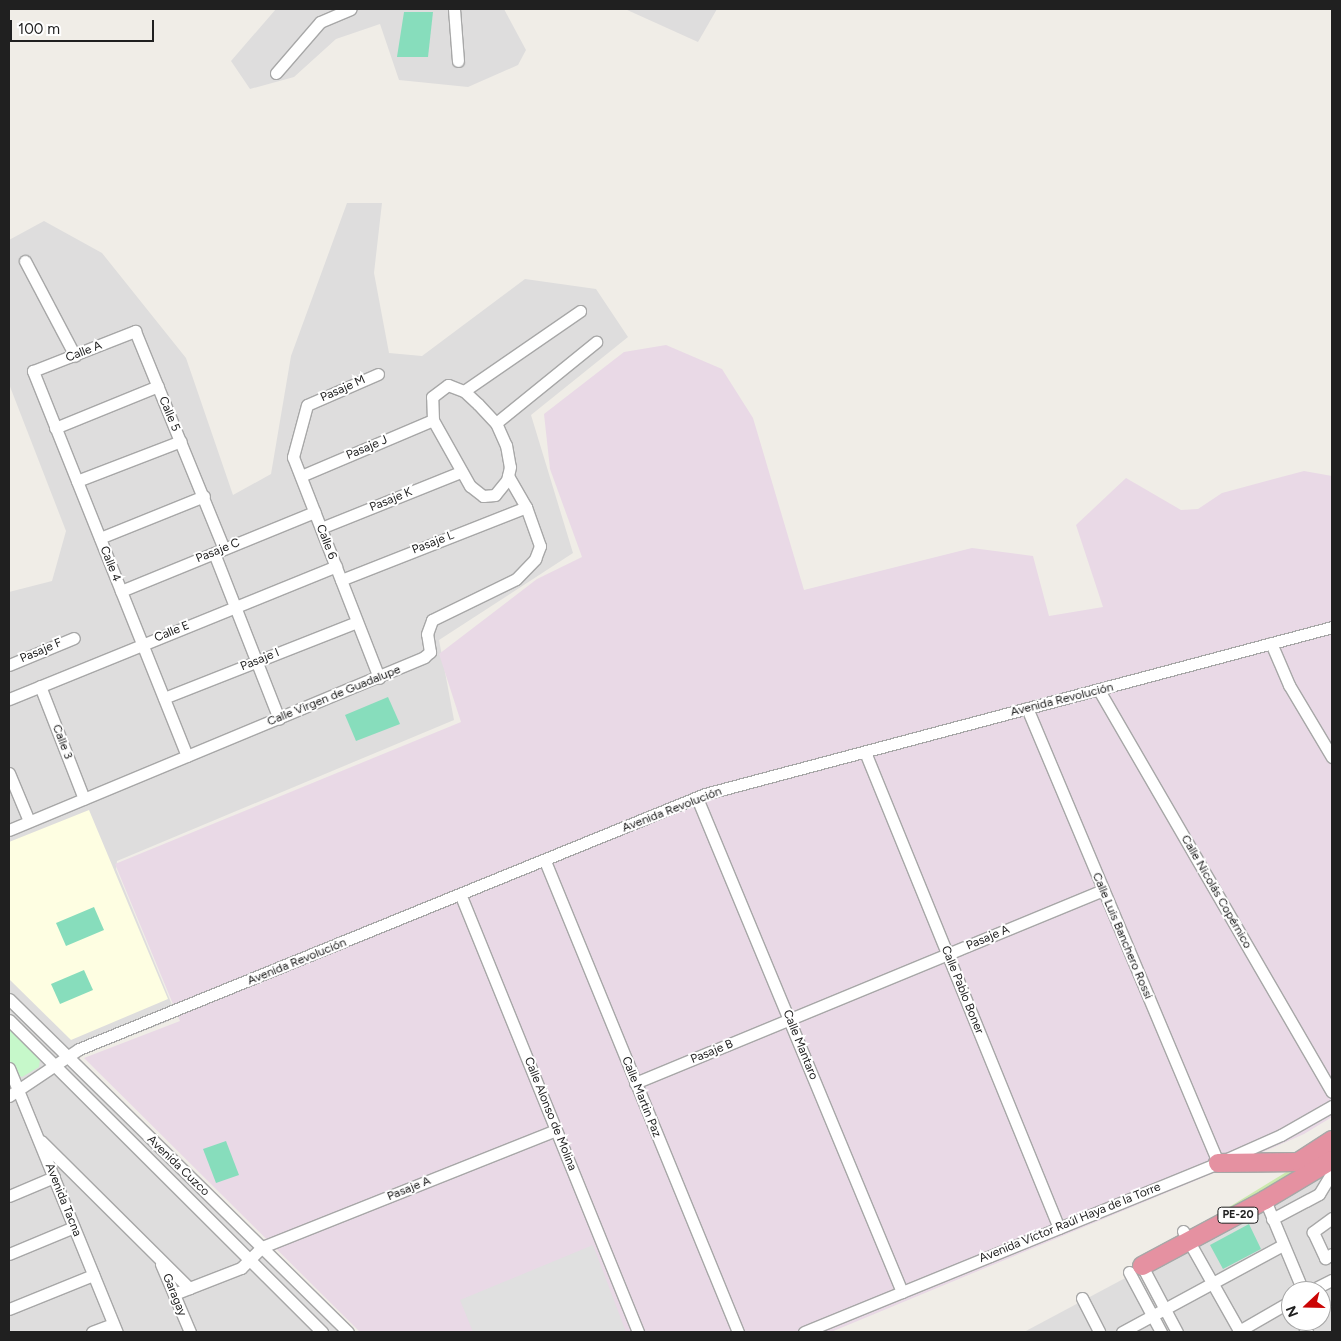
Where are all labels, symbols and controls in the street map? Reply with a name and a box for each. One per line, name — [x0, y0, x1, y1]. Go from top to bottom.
scale bar — [12, 10, 156, 42]
text: 100 m — [18, 20, 60, 38]
street label: Calle A — [64, 339, 104, 365]
street label: Pasaje M — [318, 373, 368, 405]
street label: Calle 5 — [155, 394, 183, 434]
street label: Pasaje J — [344, 433, 390, 463]
street label: Pasaje K — [368, 485, 414, 515]
street label: Calle 6 — [313, 522, 339, 562]
street label: Pasaje L — [410, 528, 456, 558]
street label: Pasaje C — [194, 536, 242, 566]
street label: Calle 4 — [96, 544, 124, 584]
street label: Calle E — [152, 618, 192, 646]
street label: Pasaje F — [18, 636, 64, 666]
street label: Pasaje I — [238, 646, 282, 674]
street label: Calle Virgen de Guadalupe — [265, 663, 403, 729]
street label: Avenida Revolución — [1009, 680, 1115, 720]
street label: Calle 3 — [49, 723, 75, 761]
street label: Avenida Revolución — [620, 784, 724, 836]
street label: Calle Nicolás Copérnico — [1178, 833, 1254, 951]
street label: Calle Luis Banchero Rossi — [1089, 871, 1155, 1001]
street label: Pasaje A — [964, 922, 1012, 954]
street label: Avenida Revolución — [245, 936, 349, 988]
street label: Calle Pablo Boner — [938, 944, 986, 1036]
street label: Calle Mantaro — [779, 1008, 821, 1082]
street label: Pasaje B — [689, 1037, 735, 1067]
street label: Calle Alonso de Molina — [521, 1055, 579, 1173]
street label: Calle Martin Paz — [618, 1055, 664, 1139]
street label: Avenida Cuzco — [144, 1133, 212, 1199]
street label: Avenida Tacna — [42, 1161, 84, 1239]
street label: Pasaje A — [385, 1174, 433, 1204]
street label: Avenida Víctor Raúl Haya de la Torre — [977, 1180, 1163, 1266]
road number: PE-20 — [1217, 1206, 1259, 1224]
street label: Garagay — [159, 1272, 189, 1318]
north arrow — [1281, 1281, 1331, 1331]
text: N — [1283, 1303, 1302, 1319]

